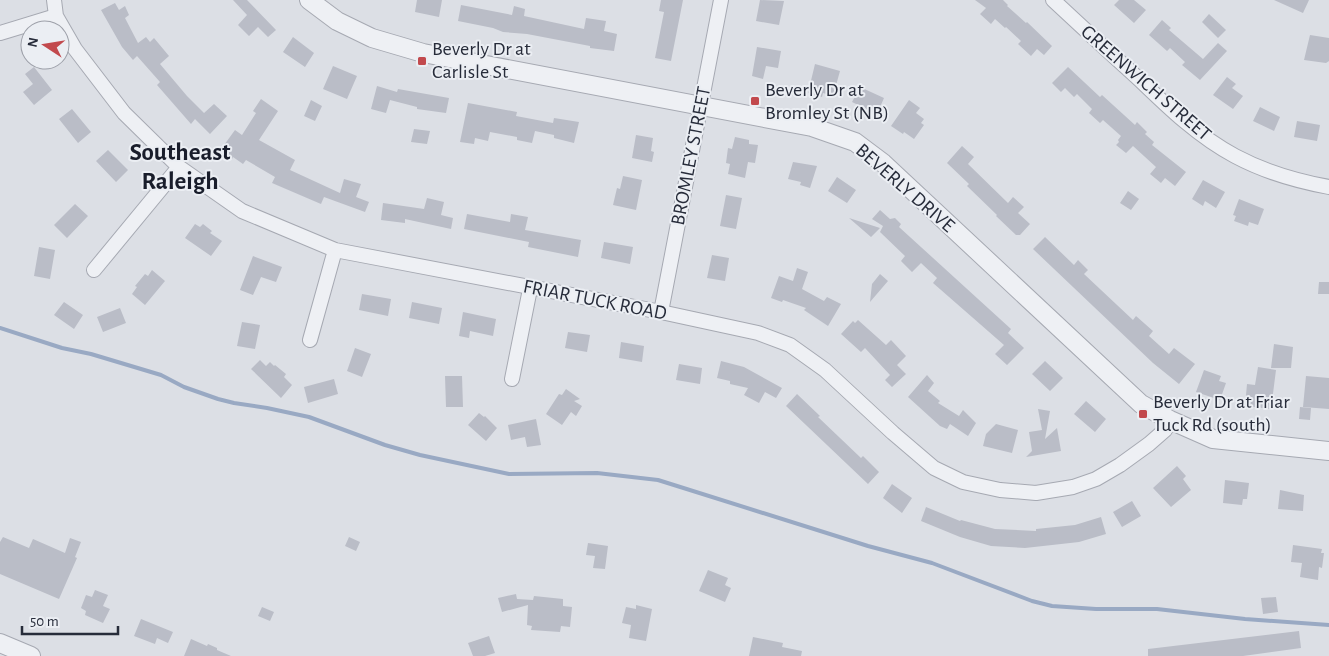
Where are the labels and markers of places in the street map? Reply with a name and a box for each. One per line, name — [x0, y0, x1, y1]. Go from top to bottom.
place label: Beverly Dr at Carlisle St — [432, 39, 531, 82]
marker: Beverly Dr at Carlisle St — [416, 55, 428, 67]
place label: Beverly Dr at Bromley St (NB) — [765, 80, 889, 123]
marker: Beverly Dr at Bromley St (NB) — [749, 95, 761, 107]
place label: Beverly Dr at Friar Tuck Rd (south) — [1153, 392, 1290, 435]
marker: Beverly Dr at Friar Tuck Rd (south) — [1137, 408, 1149, 420]

